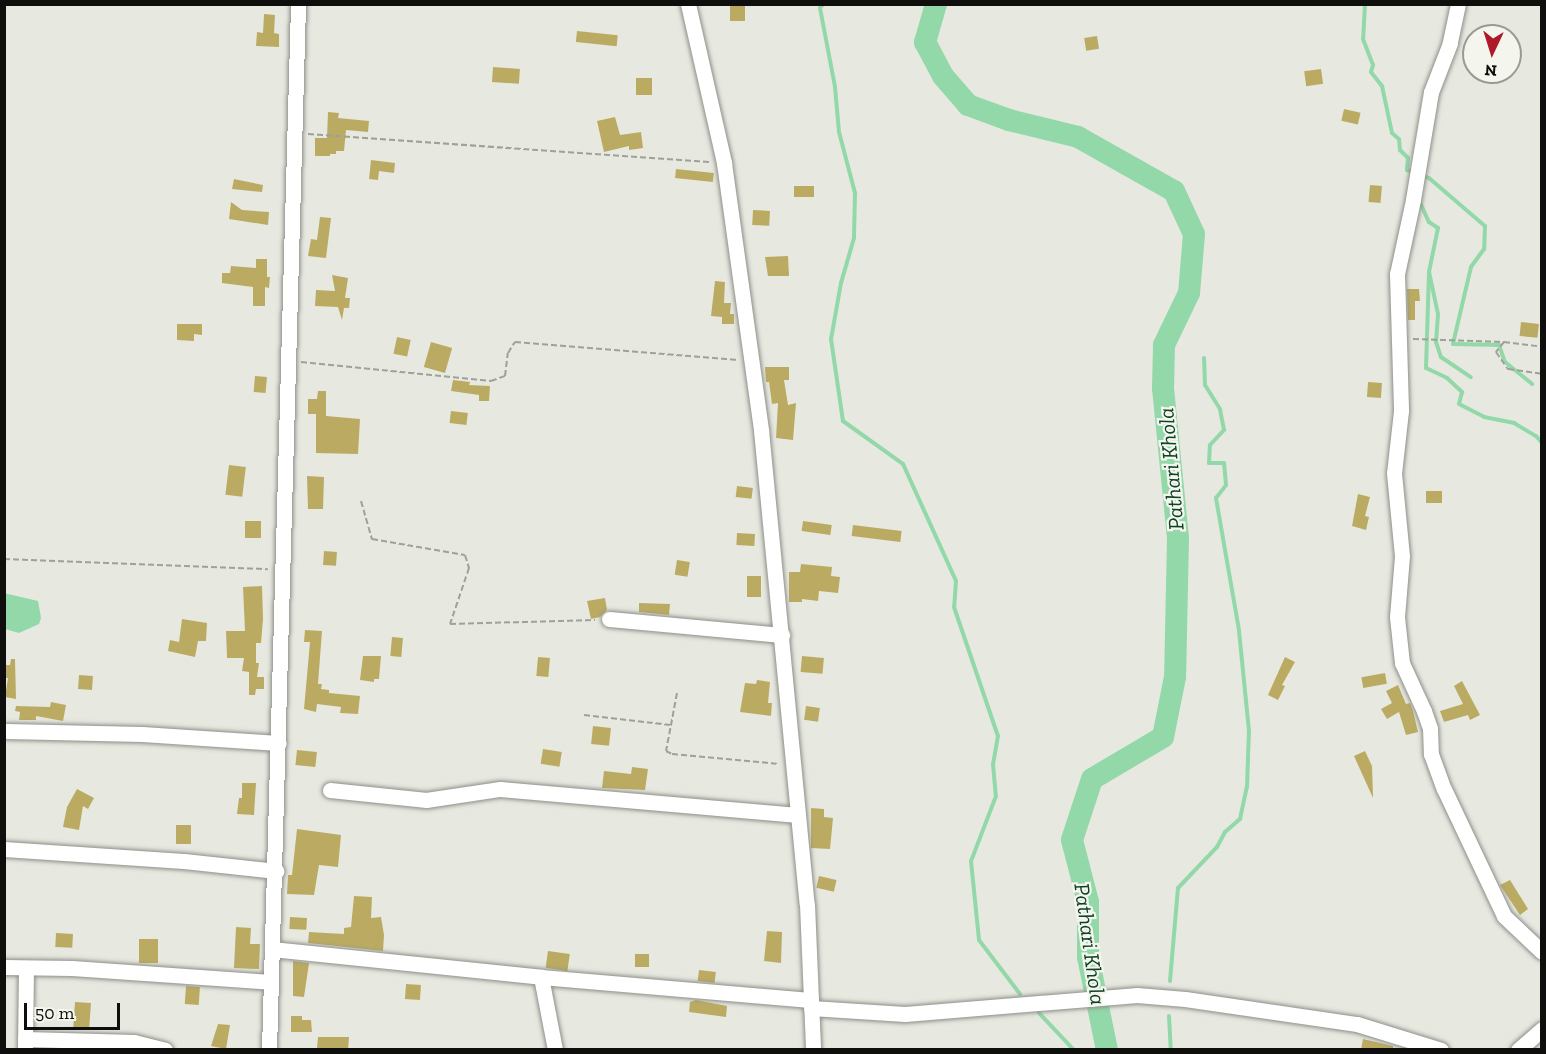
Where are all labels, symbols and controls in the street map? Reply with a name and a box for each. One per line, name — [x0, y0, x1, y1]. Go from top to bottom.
north arrow — [1462, 24, 1522, 84]
text: N — [1484, 61, 1498, 80]
water label: Pathari Khola — [1153, 407, 1189, 531]
water label: Pathari Khola — [1068, 881, 1112, 1007]
scale bar — [27, 991, 123, 1029]
text: 50 m — [35, 1002, 74, 1024]

